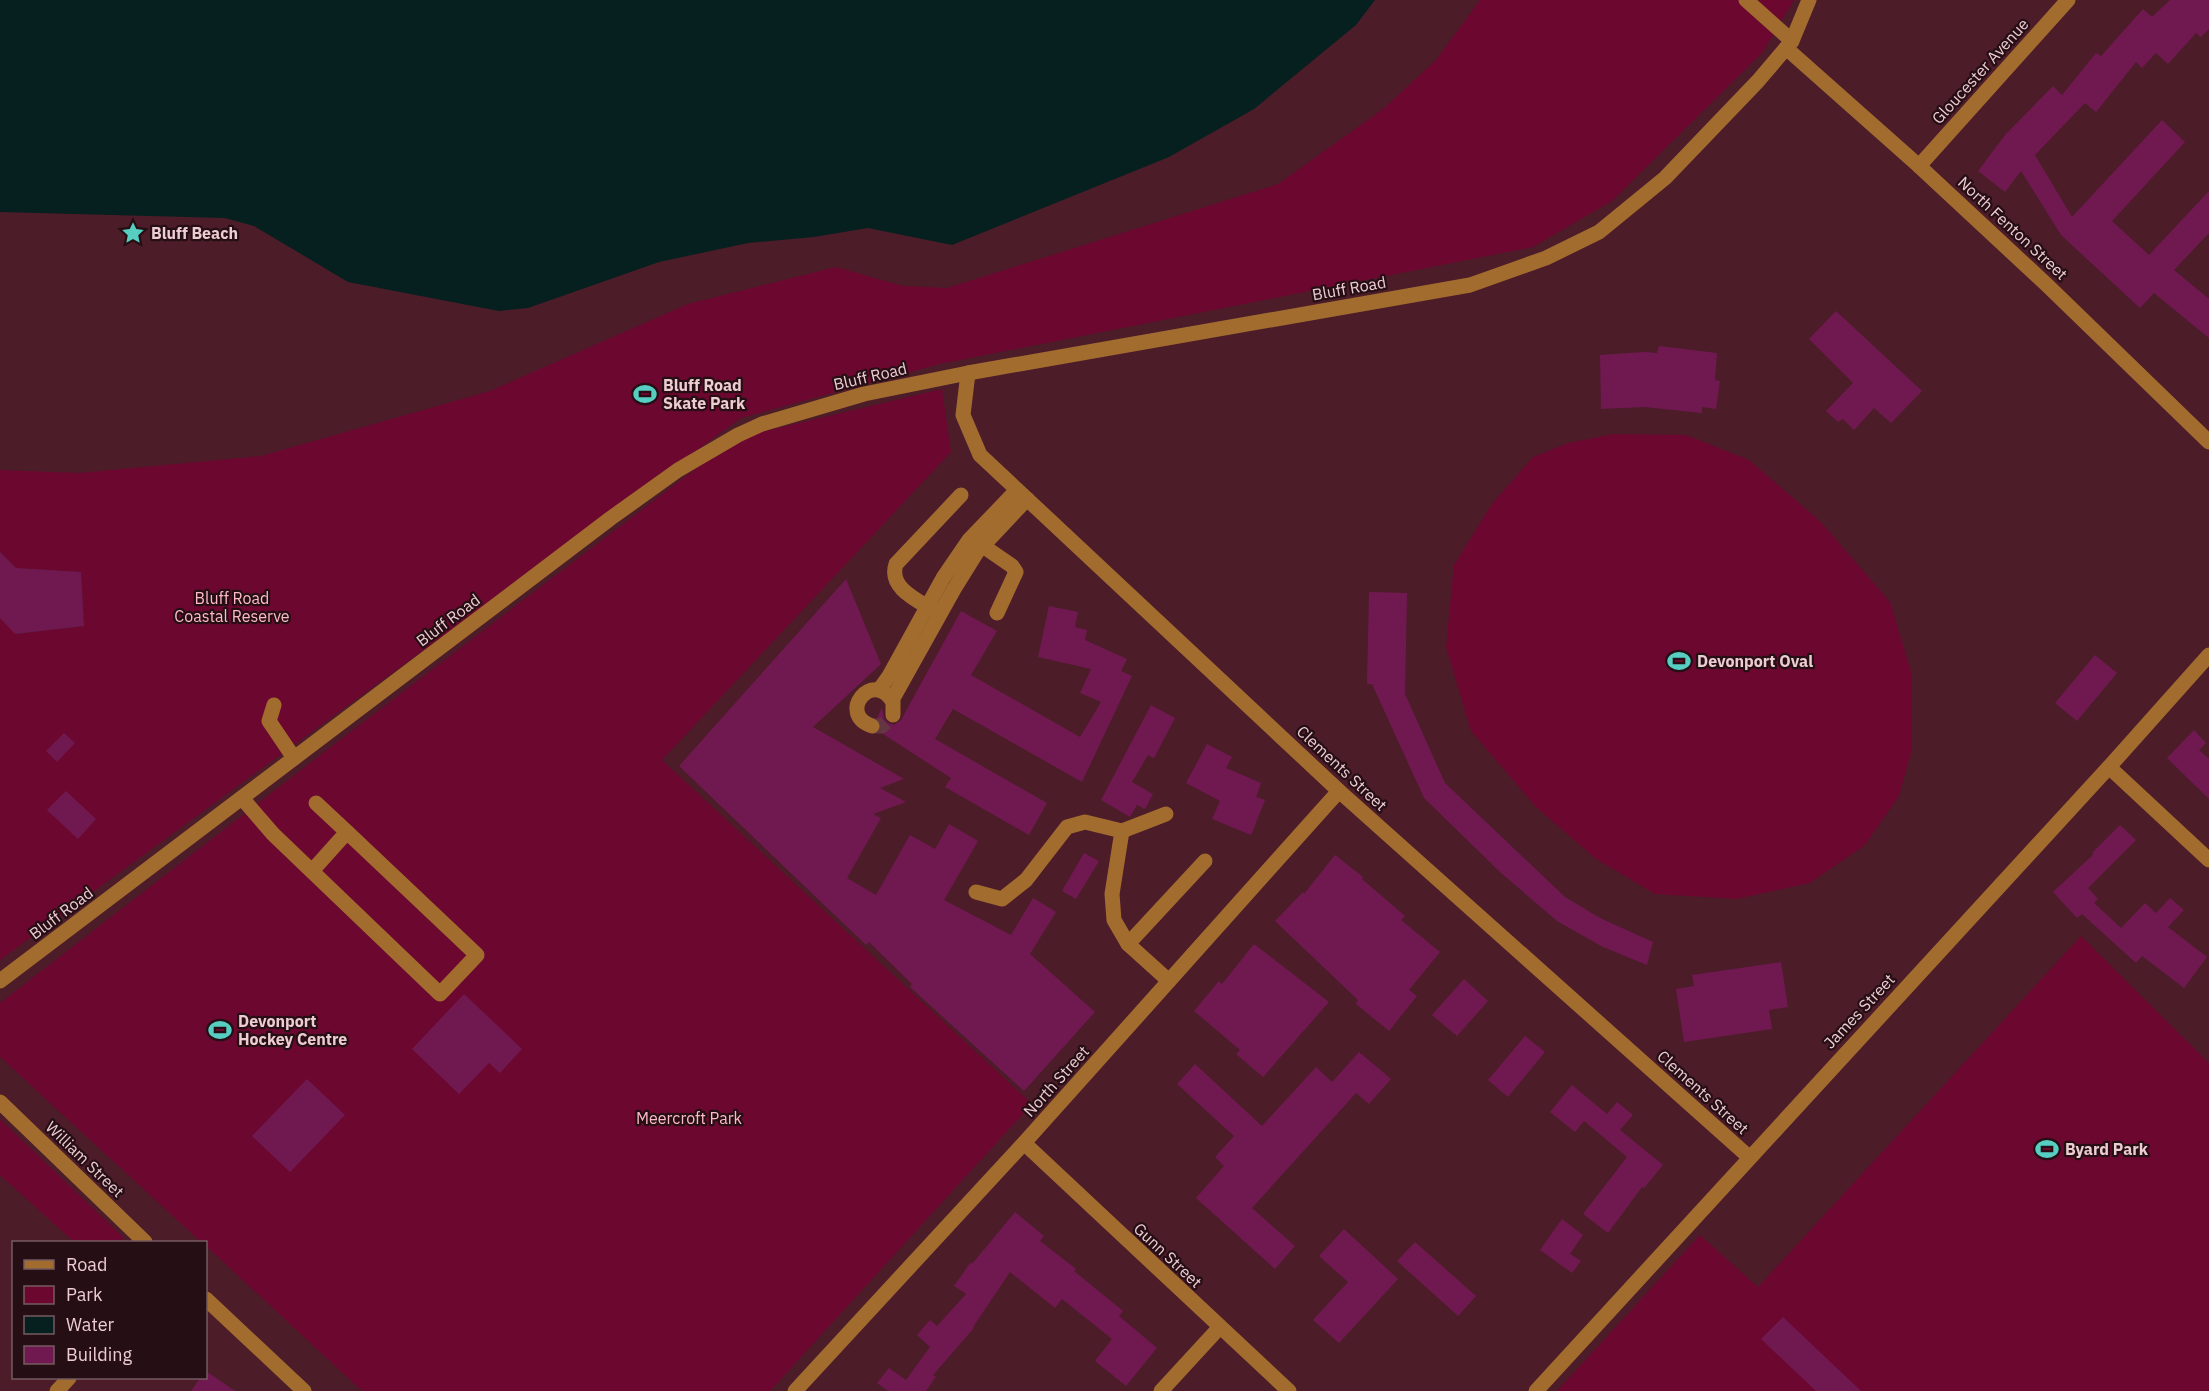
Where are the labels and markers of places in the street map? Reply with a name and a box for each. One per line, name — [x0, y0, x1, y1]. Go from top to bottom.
place icon: Bluff Beach — [120, 220, 146, 246]
place label: Bluff Beach — [151, 223, 238, 243]
place label: Bluff Road Skate Park — [663, 375, 746, 413]
sports icon: Bluff Road Skate Park — [632, 381, 658, 407]
sports icon: Devonport Oval — [1666, 648, 1692, 674]
place label: Devonport Oval — [1697, 651, 1813, 671]
place label: Devonport Hockey Centre — [238, 1011, 347, 1049]
sports icon: Devonport Hockey Centre — [207, 1017, 233, 1043]
sports icon: Byard Park — [2034, 1136, 2060, 1162]
place label: Byard Park — [2065, 1139, 2149, 1159]

